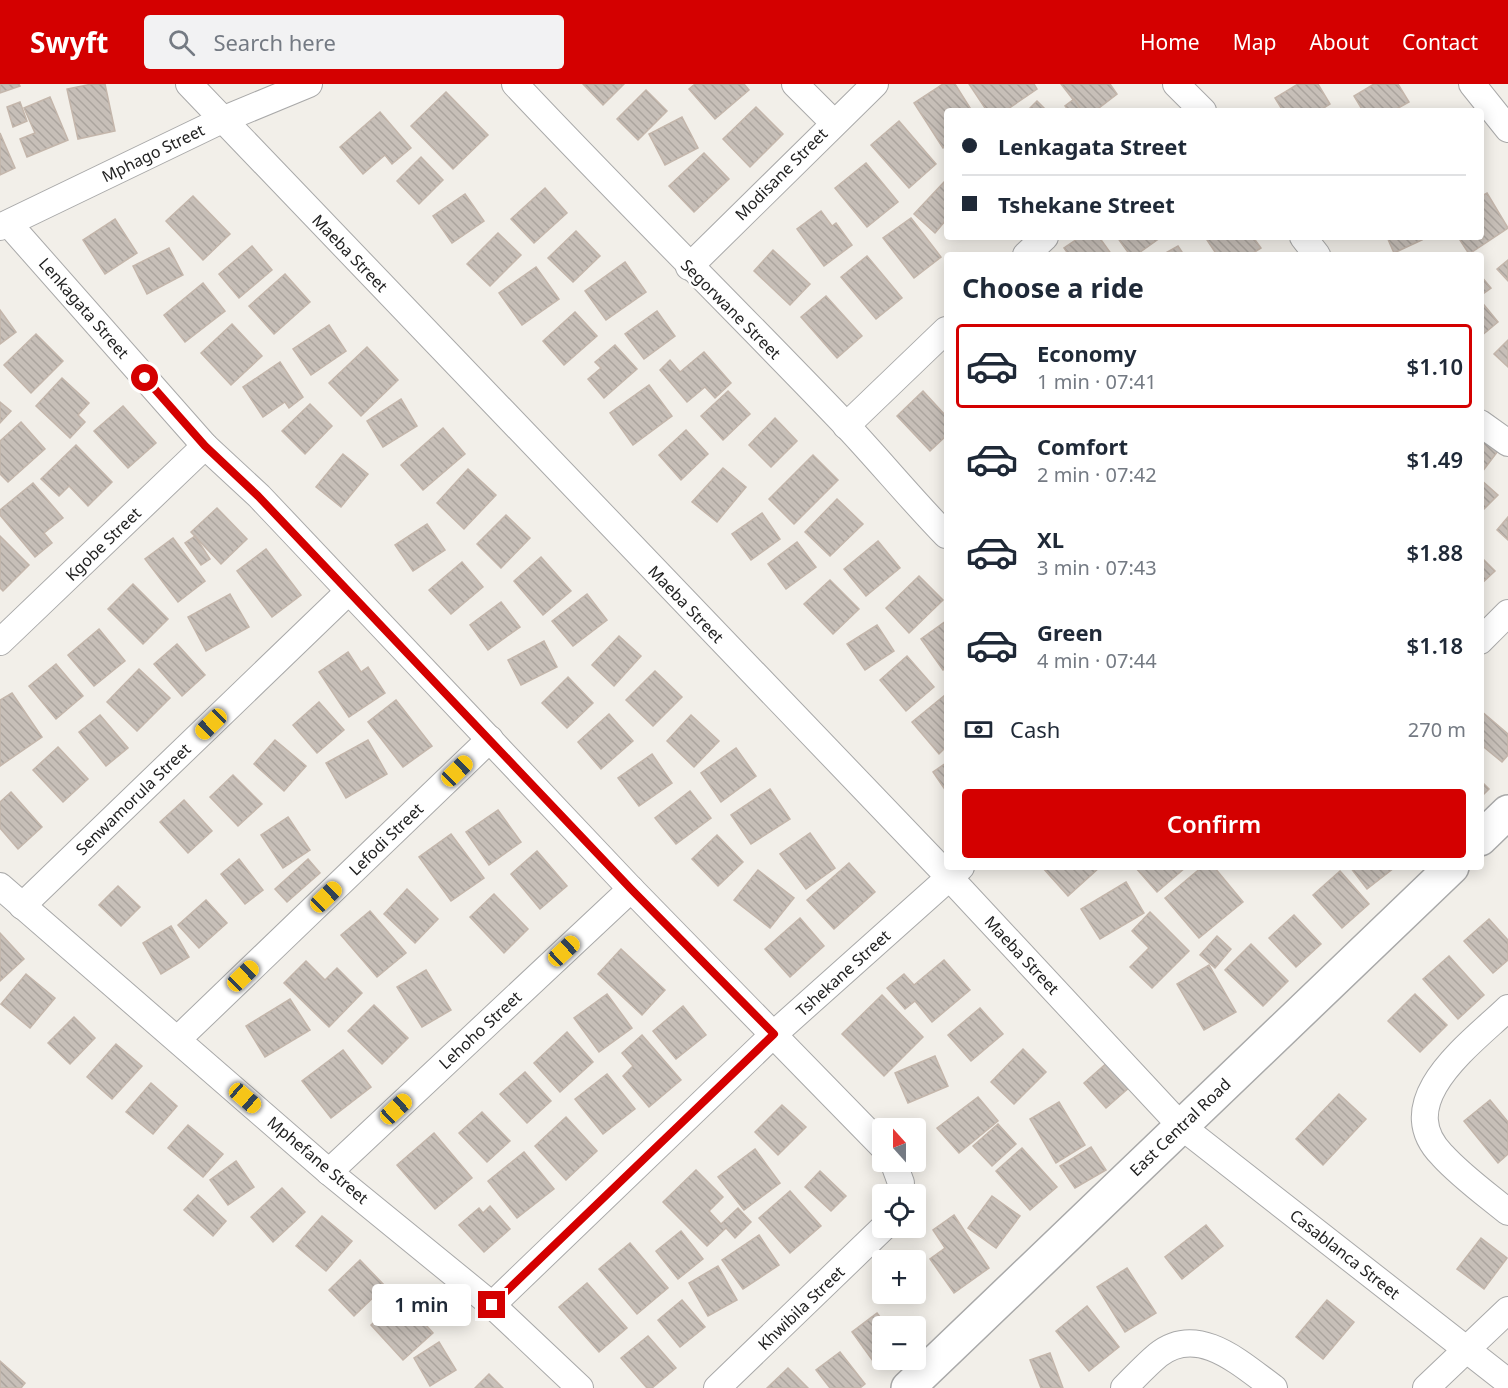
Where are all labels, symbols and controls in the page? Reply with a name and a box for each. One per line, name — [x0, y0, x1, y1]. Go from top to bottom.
search box — [144, 15, 564, 69]
text: Swyft — [30, 23, 108, 61]
icon: search — [165, 26, 198, 59]
text: Search here — [213, 27, 336, 57]
text: Home — [1140, 28, 1200, 56]
text: Map — [1233, 28, 1276, 56]
text: About — [1309, 28, 1369, 56]
text: Contact — [1402, 28, 1478, 56]
street label: Mphago Street — [98, 119, 208, 187]
street label: Modisane Street — [730, 123, 832, 225]
text: Lenkagata Street — [998, 131, 1187, 161]
text: Tshekane Street — [998, 189, 1175, 219]
street label: Maeba Street — [307, 209, 393, 297]
street label: Lenkagata Street — [34, 253, 134, 363]
street label: Segorwane Street — [676, 254, 786, 364]
text: Choose a ride — [962, 269, 1144, 306]
text: Economy — [1037, 338, 1136, 368]
icon: car — [965, 339, 1019, 393]
text: $1.10 — [1407, 351, 1463, 381]
route start — [131, 364, 158, 391]
text: 1 min · 07:41 — [1037, 368, 1157, 395]
text: Comfort — [1037, 431, 1128, 461]
icon: car — [965, 432, 1019, 486]
text: $1.49 — [1407, 444, 1463, 474]
text: 2 min · 07:42 — [1037, 461, 1157, 488]
street label: Kgobe Street — [60, 502, 146, 586]
text: XL — [1037, 524, 1064, 554]
icon: car — [965, 525, 1019, 579]
text: $1.88 — [1407, 537, 1463, 567]
text: 3 min · 07:43 — [1037, 554, 1157, 581]
street label: Maeba Street — [643, 560, 729, 648]
text: Green — [1037, 617, 1103, 647]
icon: car — [965, 618, 1019, 672]
text: $1.18 — [1407, 630, 1463, 660]
text: 4 min · 07:44 — [1037, 647, 1157, 674]
car — [192, 705, 230, 743]
icon: cash — [962, 713, 995, 746]
text: Cash — [1010, 714, 1060, 744]
text: 270 m — [1408, 716, 1466, 743]
street label: Senwamorula Street — [71, 738, 196, 860]
car — [438, 752, 476, 790]
button: Confirm — [962, 789, 1466, 858]
street label: Lefodi Street — [344, 798, 428, 880]
car — [307, 878, 345, 916]
street label: Maeba Street — [980, 911, 1064, 999]
street label: Tshekane Street — [791, 925, 895, 1021]
car — [545, 932, 583, 970]
car — [224, 957, 262, 995]
street label: Lehoho Street — [434, 986, 526, 1074]
street label: East Central Road — [1125, 1073, 1235, 1181]
car — [226, 1079, 264, 1117]
car — [377, 1090, 415, 1128]
street label: Mphefane Street — [263, 1111, 373, 1209]
north arrow — [872, 1118, 926, 1172]
map controls — [872, 1118, 926, 1370]
button: locate — [872, 1184, 926, 1238]
street label: Casablanca Street — [1285, 1204, 1405, 1304]
button: + — [872, 1250, 926, 1304]
street label: Khwibila Street — [753, 1261, 849, 1355]
callout: 1 min — [372, 1284, 471, 1326]
text: 1 min — [394, 1291, 449, 1318]
route end — [478, 1291, 505, 1318]
button: − — [872, 1316, 926, 1370]

